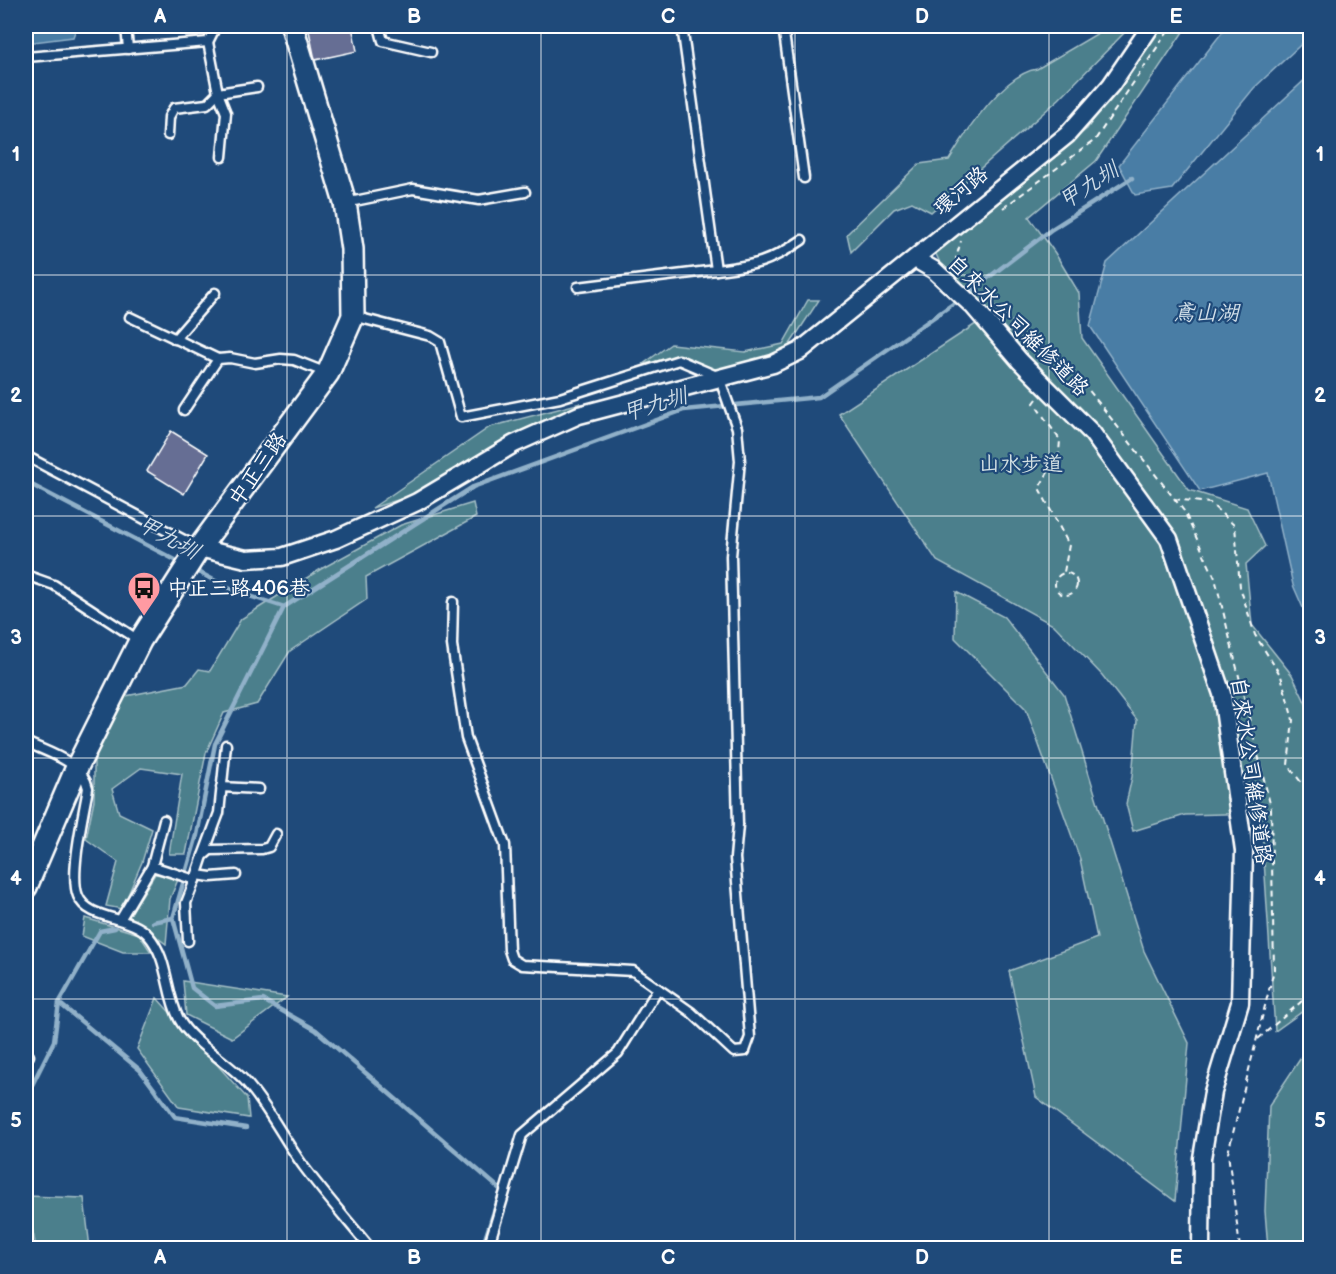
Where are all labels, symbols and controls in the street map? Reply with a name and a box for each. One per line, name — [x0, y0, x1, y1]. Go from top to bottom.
text: A — [153, 5, 167, 29]
text: B — [407, 5, 421, 29]
text: C — [661, 5, 675, 29]
text: D — [915, 5, 929, 29]
text: E — [1170, 5, 1183, 29]
text: 1 — [12, 143, 20, 167]
text: 1 — [1316, 143, 1324, 167]
water label: 甲九圳 — [1054, 156, 1126, 215]
street label: 環河路 — [929, 161, 993, 221]
street label: 自來水公司維修道路 — [942, 250, 1094, 402]
water label: 鳶山湖 — [1173, 300, 1241, 327]
water label: 甲九圳 — [619, 382, 692, 428]
text: 2 — [10, 384, 22, 408]
text: 2 — [1314, 384, 1326, 408]
street label: 中正三路 — [224, 427, 292, 511]
park label: 山水步道 — [979, 452, 1063, 477]
water label: 甲九圳 — [133, 511, 205, 566]
bus stop icon: 中正三路406巷 — [126, 570, 162, 617]
place label: 中正三路406巷 — [167, 576, 310, 601]
text: 3 — [10, 626, 22, 650]
text: 3 — [1314, 626, 1326, 650]
street label: 自來水公司維修道路 — [1225, 676, 1277, 866]
text: 4 — [10, 867, 22, 891]
text: 4 — [1314, 867, 1326, 891]
text: 5 — [10, 1109, 22, 1133]
text: 5 — [1314, 1109, 1326, 1133]
text: A — [153, 1246, 167, 1270]
text: B — [407, 1246, 421, 1270]
text: C — [661, 1246, 675, 1270]
text: D — [915, 1246, 929, 1270]
text: E — [1170, 1246, 1183, 1270]

